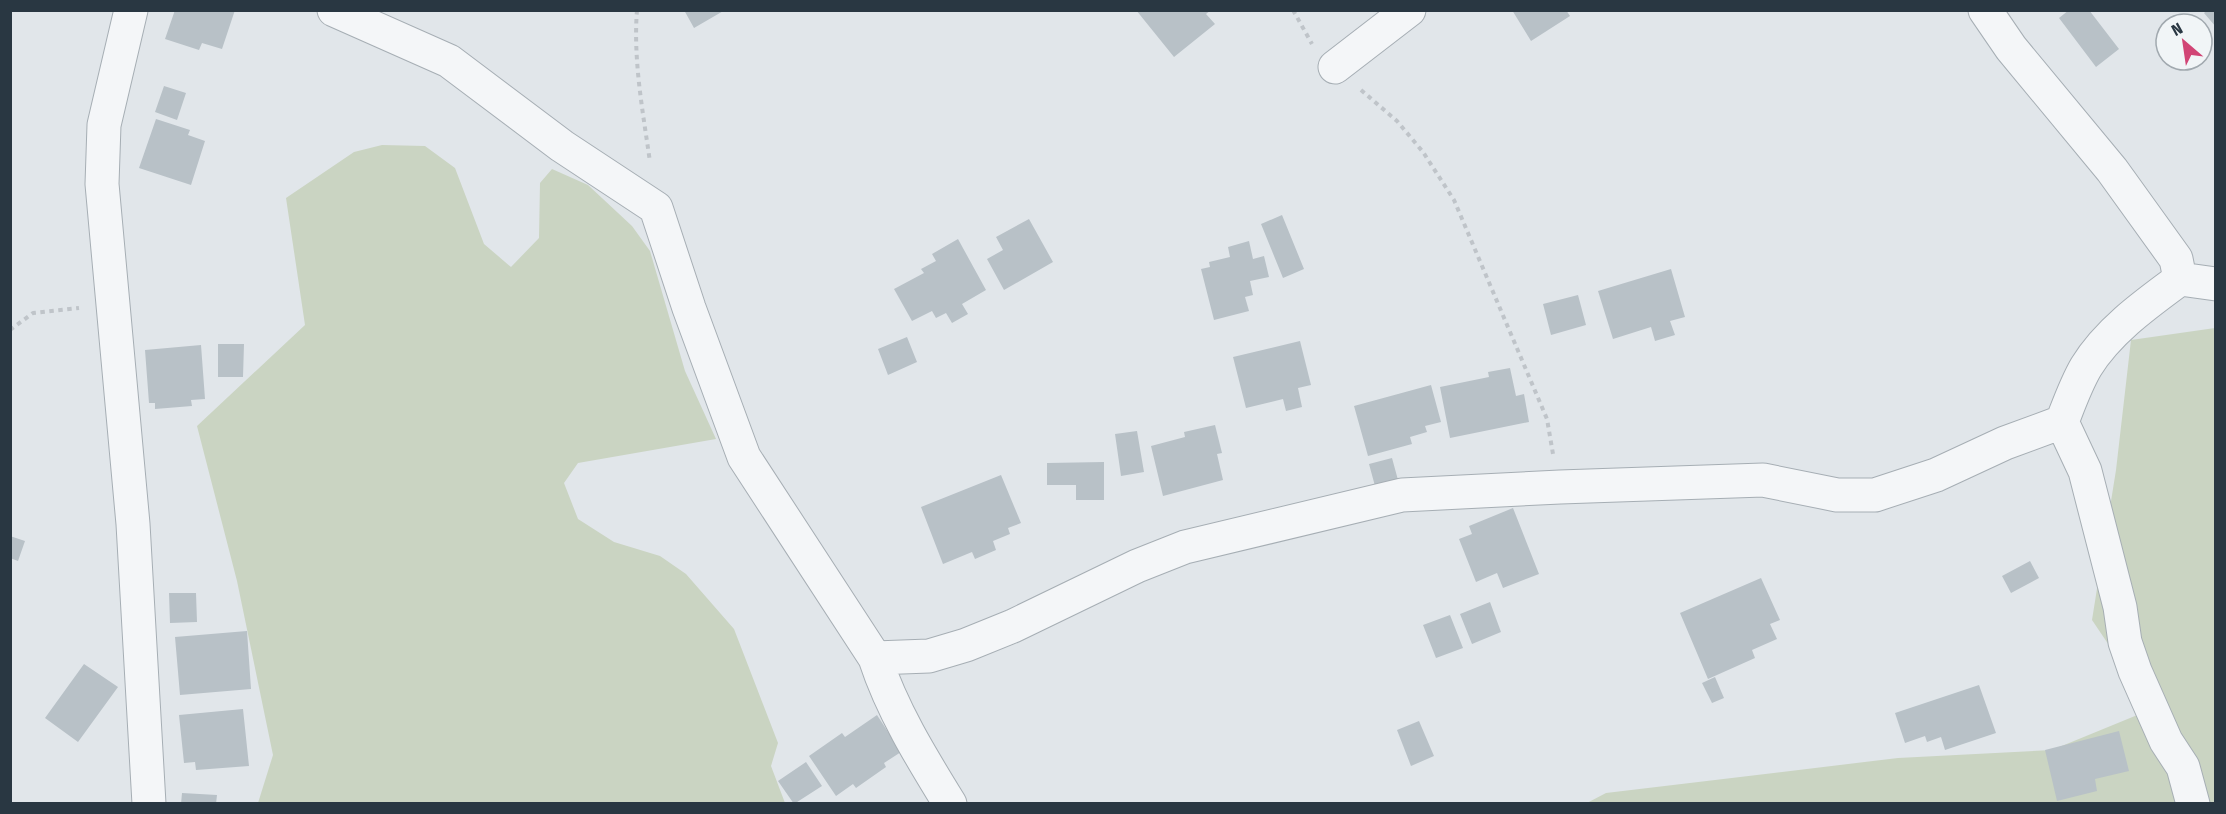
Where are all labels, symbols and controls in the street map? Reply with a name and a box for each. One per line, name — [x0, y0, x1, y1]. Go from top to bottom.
north arrow — [2154, 12, 2214, 72]
text: N — [2168, 19, 2186, 40]

